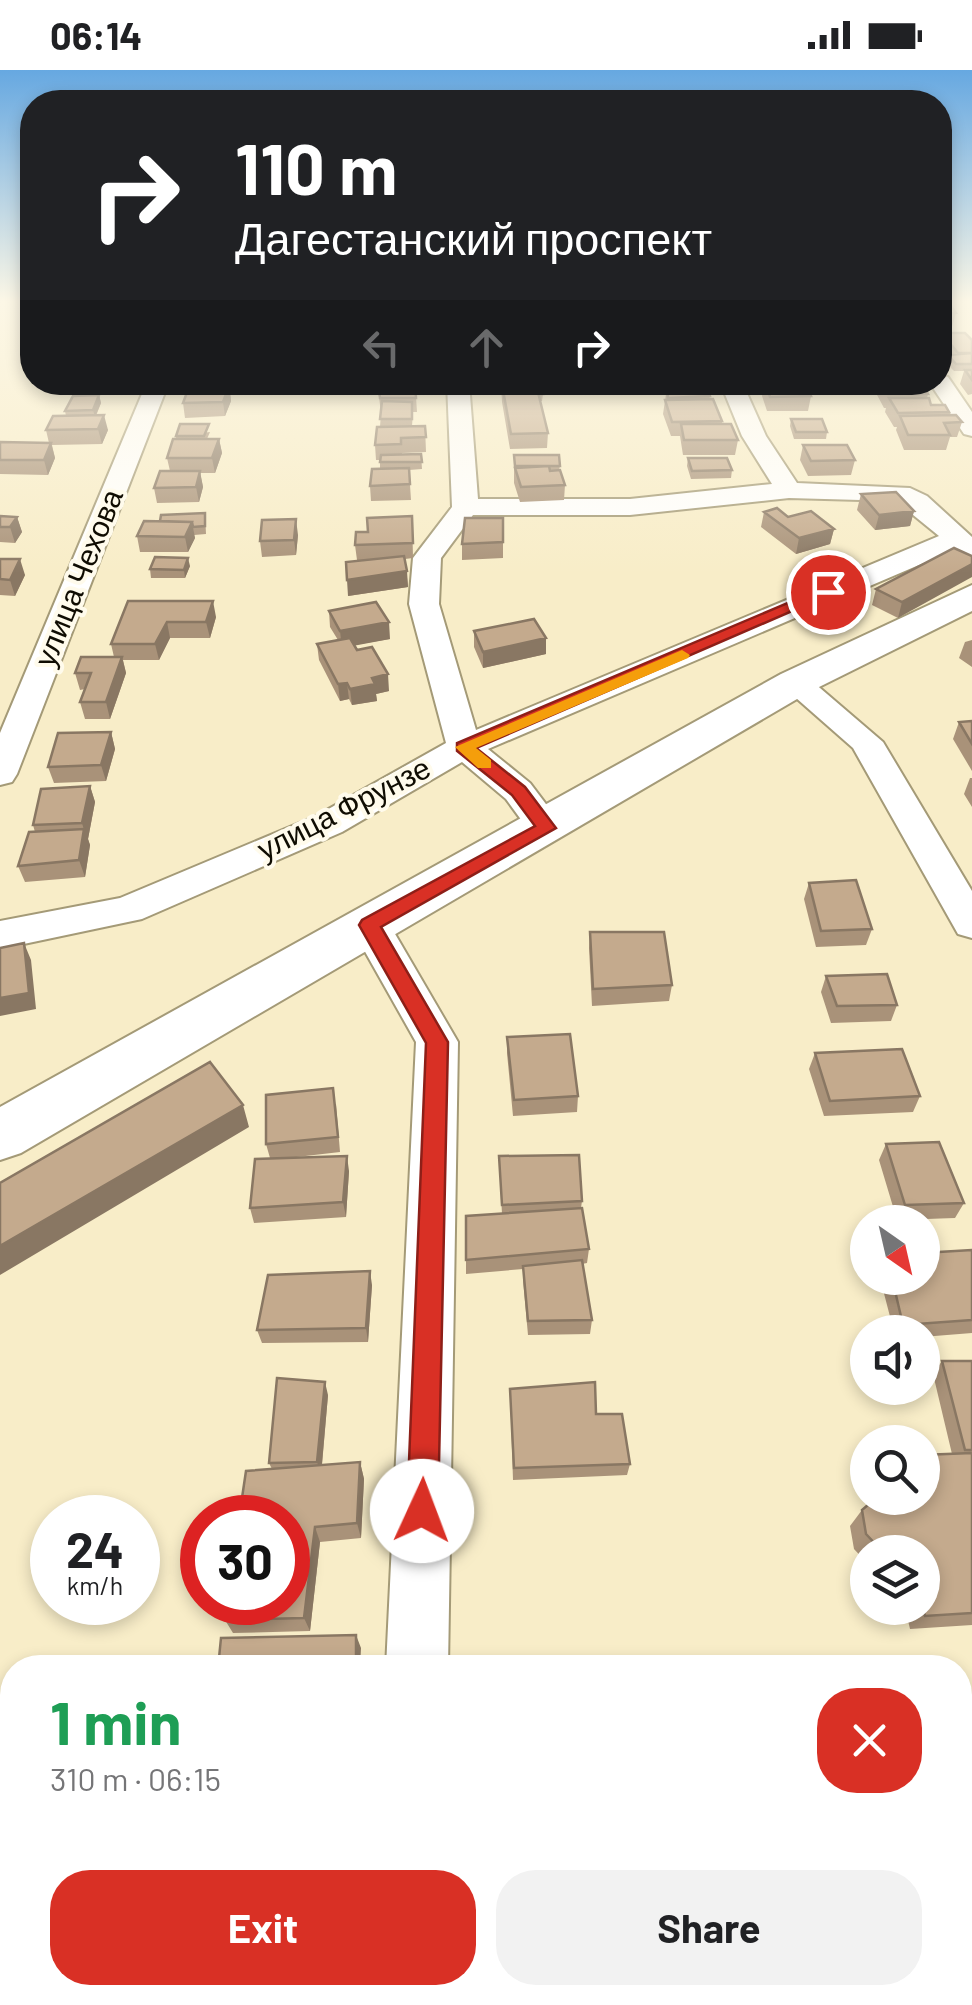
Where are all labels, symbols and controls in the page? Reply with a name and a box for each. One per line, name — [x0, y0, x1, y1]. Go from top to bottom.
text: 06:14 — [50, 12, 142, 58]
text: 110 m — [235, 125, 397, 209]
icon: right — [70, 130, 200, 260]
text: Дагестанский проспект — [235, 210, 712, 264]
icon: left — [354, 320, 409, 375]
icon: ahead — [459, 320, 514, 375]
icon: right — [564, 320, 619, 375]
street label: улица Чехова — [25, 483, 129, 671]
pin — [786, 550, 871, 635]
icon: arrive — [801, 565, 856, 620]
street label: улица Фрунзе — [251, 748, 436, 866]
north arrow — [850, 1205, 940, 1295]
map controls — [850, 1205, 940, 1625]
button: sound — [850, 1315, 940, 1405]
button: search — [850, 1425, 940, 1515]
position arrow — [370, 1459, 474, 1563]
speed limit sign: 30 — [180, 1495, 310, 1625]
text: 24 — [66, 1518, 124, 1578]
button: layers — [850, 1535, 940, 1625]
text: km/h — [67, 1570, 123, 1600]
text: 1 min — [50, 1685, 181, 1757]
button: close — [817, 1688, 922, 1793]
text: 310 m · 06:15 — [50, 1759, 221, 1797]
button: Exit — [50, 1870, 476, 1985]
button: Share — [496, 1870, 922, 1985]

